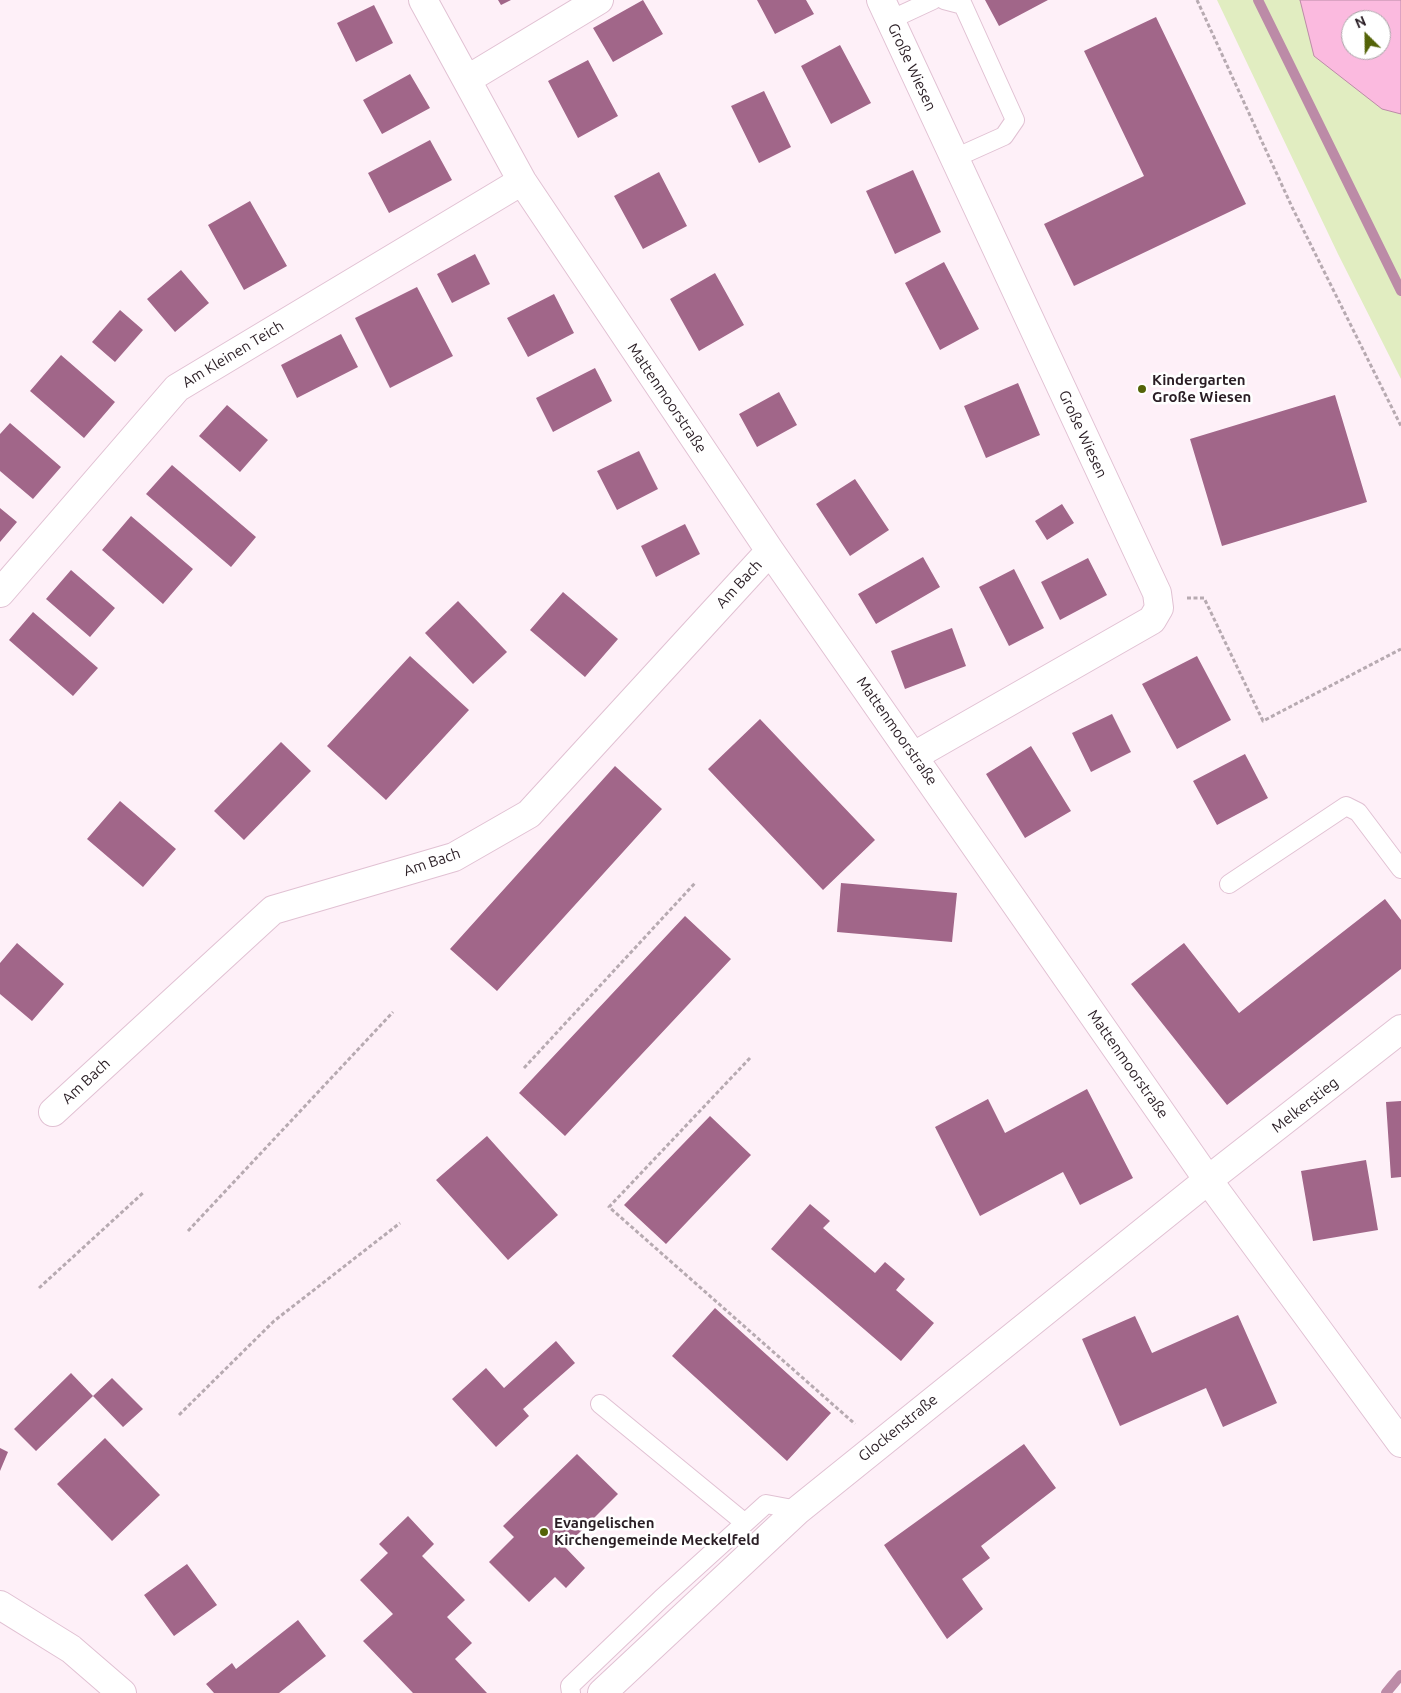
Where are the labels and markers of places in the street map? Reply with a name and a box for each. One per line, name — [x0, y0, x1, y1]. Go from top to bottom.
place label: Kindergarten Große Wiesen — [1152, 371, 1251, 406]
marker: Kindergarten Große Wiesen — [1136, 383, 1148, 395]
place label: Evangelischen Kirchengemeinde Meckelfeld — [554, 1514, 760, 1549]
marker: Evangelischen Kirchengemeinde Meckelfeld — [538, 1526, 550, 1538]

